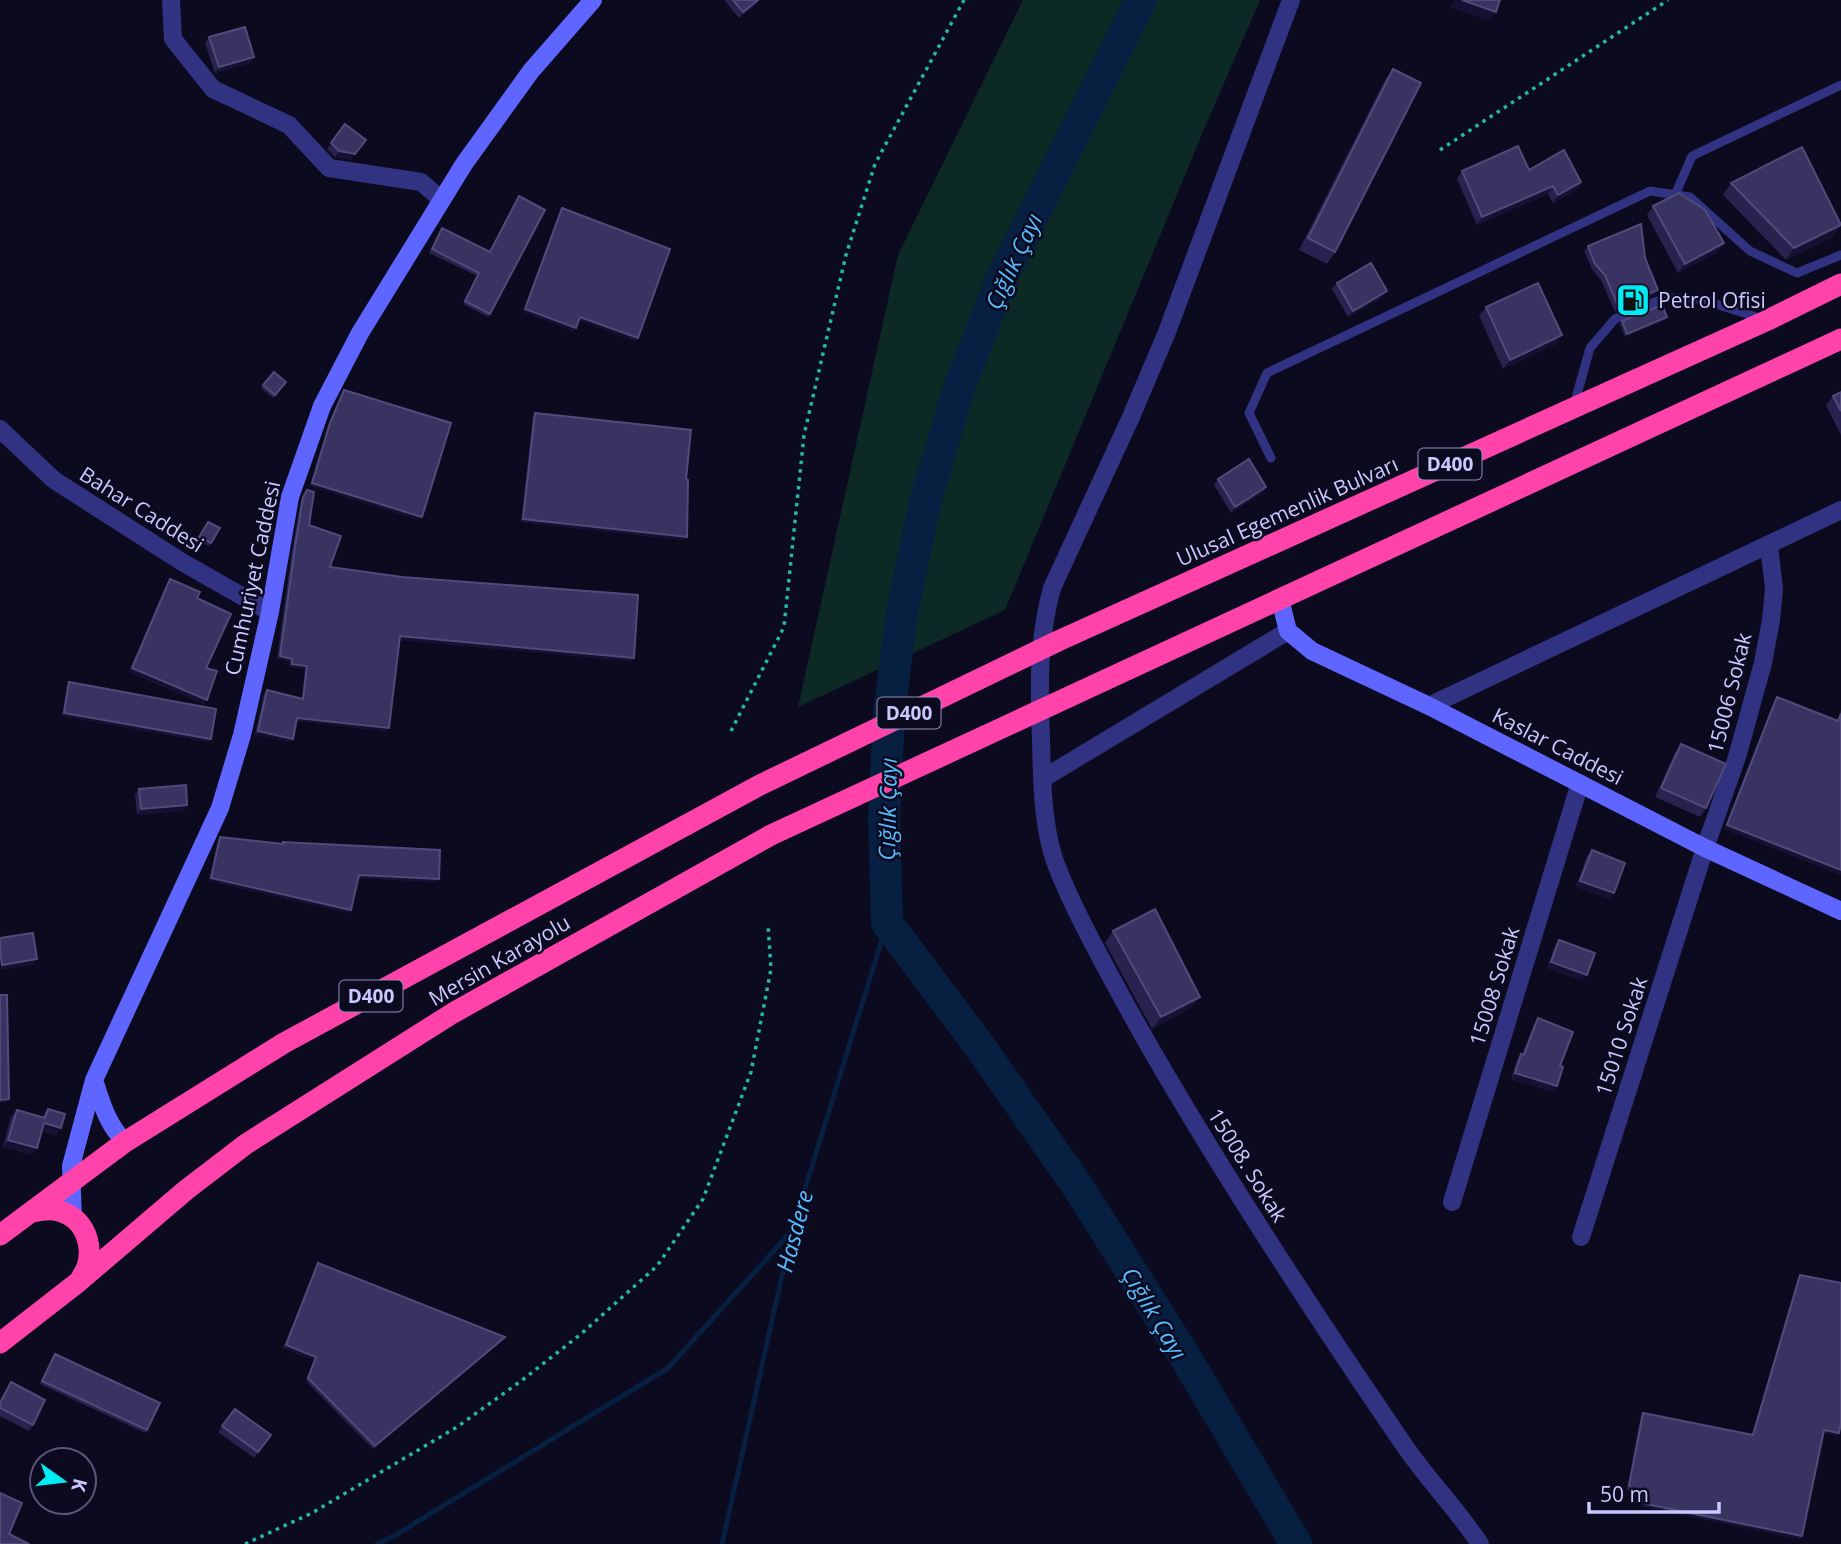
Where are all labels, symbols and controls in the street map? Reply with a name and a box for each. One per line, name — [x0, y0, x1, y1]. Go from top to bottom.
water label: Çığlık Çayı — [977, 207, 1049, 314]
fuel station icon: Petrol Ofisi — [1614, 281, 1652, 319]
place label: Petrol Ofisi — [1658, 286, 1766, 314]
street label: Ulusal Egemenlik Bulvarı — [1172, 449, 1402, 573]
road number: D400 — [1418, 449, 1482, 480]
street label: Bahar Caddesi — [75, 460, 209, 558]
street label: Cumhuriyet Caddesi — [218, 478, 286, 678]
street label: 15006 Sokak — [1700, 630, 1758, 756]
road number: D400 — [878, 698, 940, 728]
street label: Kaslar Caddesi — [1488, 701, 1628, 791]
water label: Çığlık Çayı — [870, 757, 904, 861]
street label: Mersin Karayolu — [423, 908, 575, 1012]
street label: 15008 Sokak — [1463, 923, 1525, 1049]
street label: 15010 Sokak — [1589, 973, 1653, 1099]
road number: D400 — [340, 980, 402, 1012]
street label: 15008. Sokak — [1202, 1103, 1294, 1227]
water label: Hasdere — [768, 1186, 820, 1276]
water label: Çığlık Çayı — [1115, 1261, 1195, 1366]
north arrow — [28, 1446, 98, 1516]
scale bar — [1589, 1470, 1718, 1514]
text: K — [65, 1476, 94, 1495]
text: 50 m — [1600, 1480, 1649, 1508]

